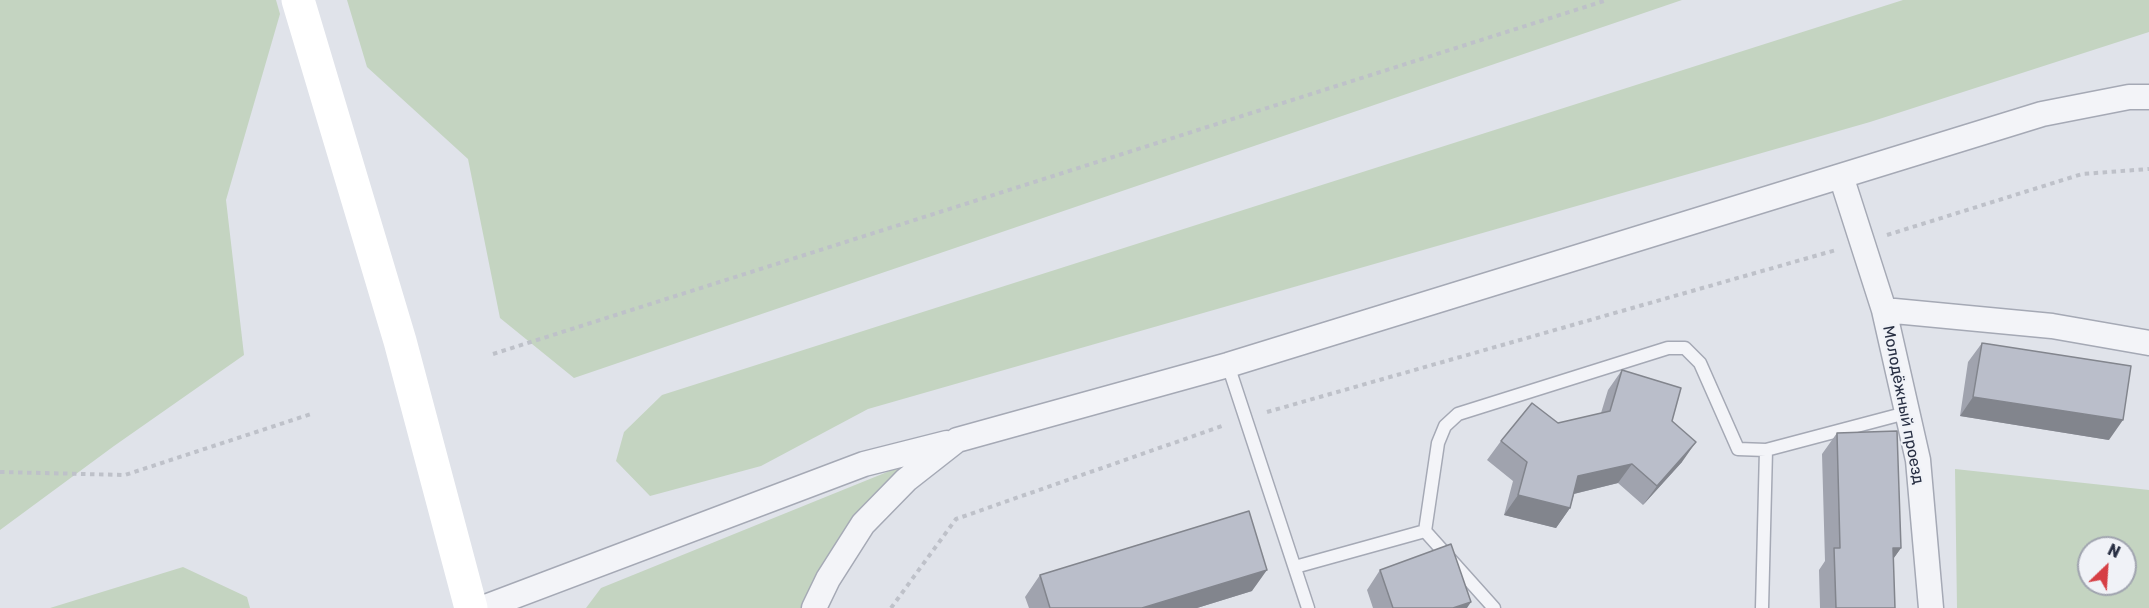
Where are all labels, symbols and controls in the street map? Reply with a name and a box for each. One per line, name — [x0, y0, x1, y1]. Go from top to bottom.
street label: Молодёжный проезд — [1878, 324, 1928, 486]
north arrow — [2077, 536, 2137, 596]
text: N — [2105, 540, 2123, 562]

